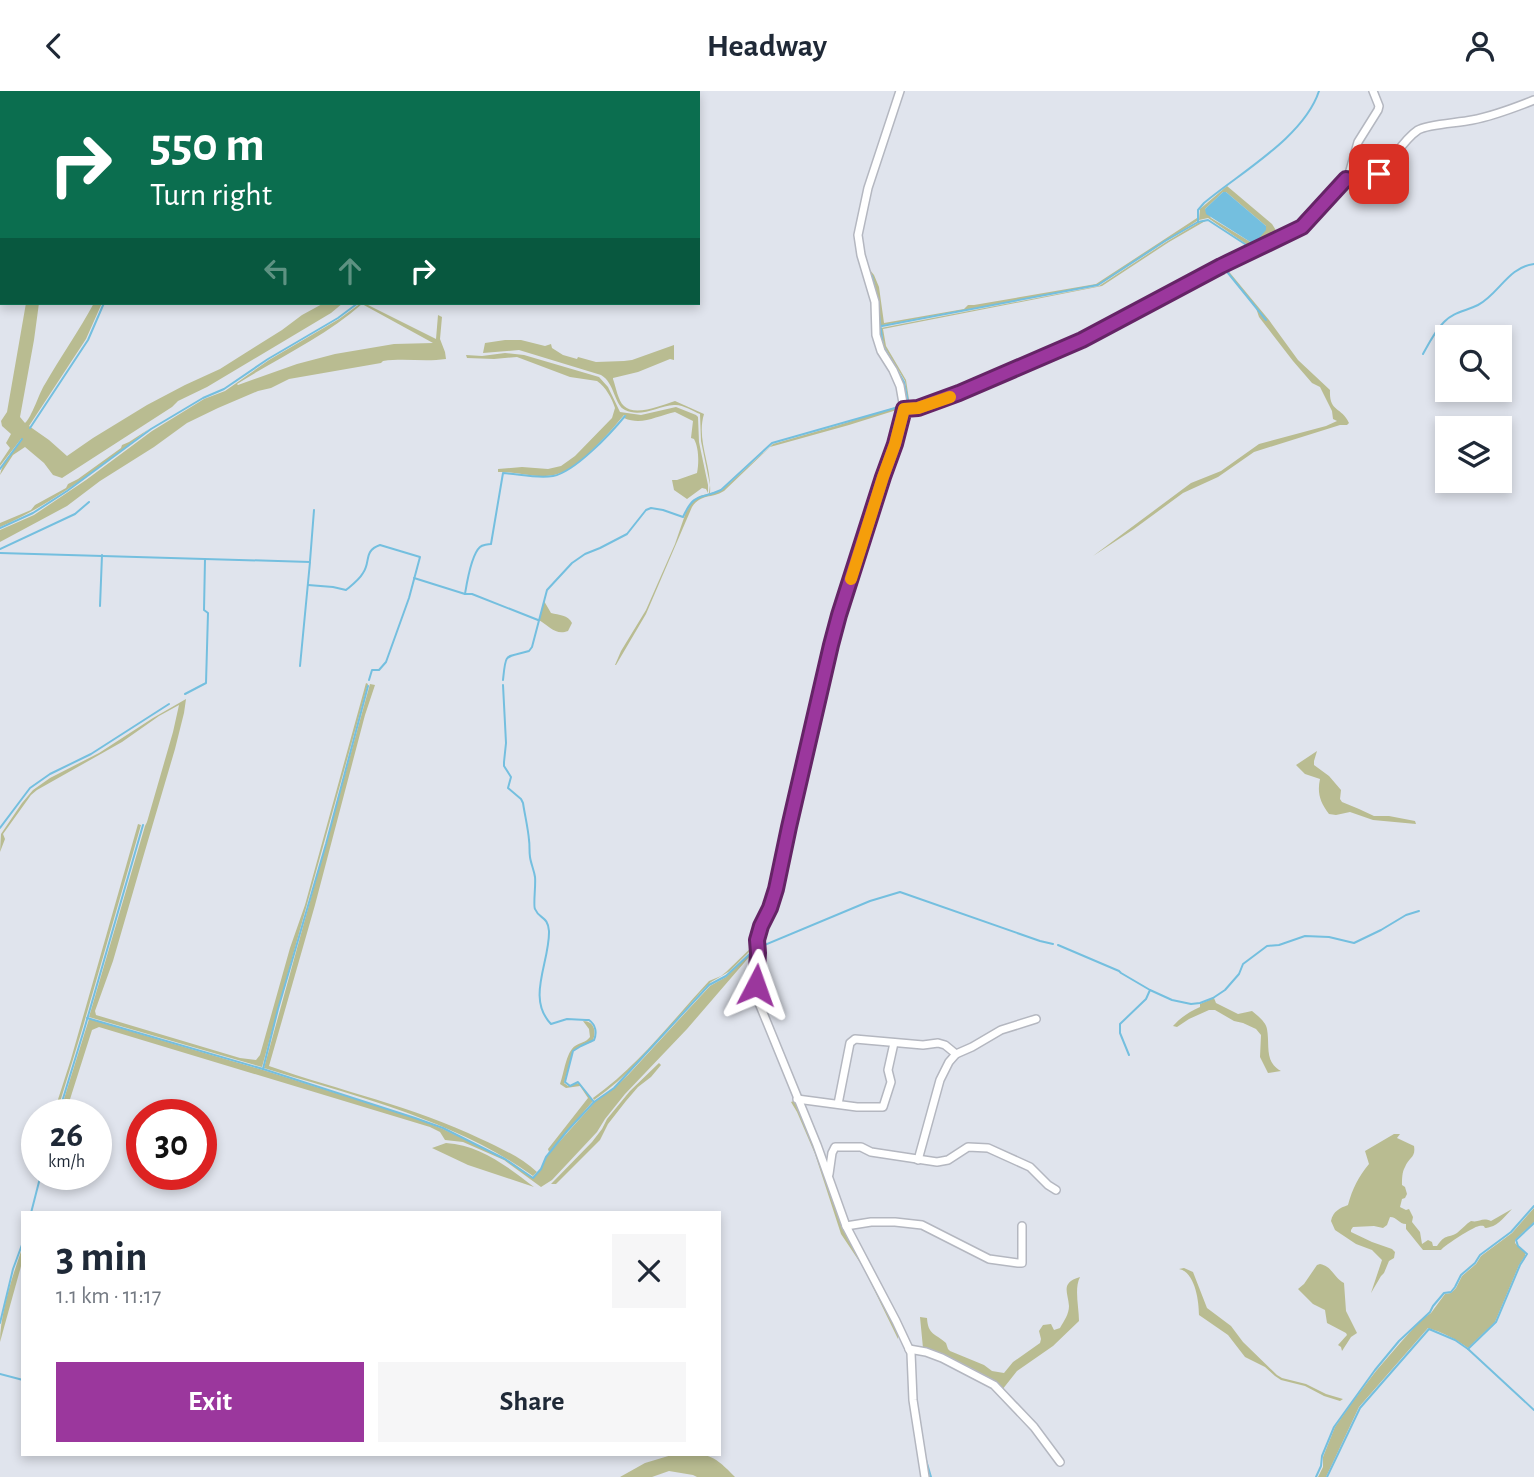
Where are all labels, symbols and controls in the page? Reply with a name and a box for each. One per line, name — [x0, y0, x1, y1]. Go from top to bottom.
icon: back — [35, 27, 73, 65]
icon: person — [1461, 27, 1499, 65]
text: Headway — [707, 30, 827, 62]
icon: right — [35, 119, 126, 210]
text: 550 m — [150, 121, 265, 170]
pin — [1349, 144, 1409, 204]
icon: arrive — [1360, 155, 1398, 193]
text: Turn right — [150, 179, 272, 211]
icon: left — [258, 252, 296, 290]
icon: ahead — [331, 252, 369, 290]
icon: right — [404, 252, 442, 290]
map controls — [1435, 325, 1512, 493]
button: search — [1435, 325, 1512, 402]
button: layers — [1435, 416, 1512, 493]
position arrow — [719, 948, 793, 1022]
speed limit sign: 30 — [126, 1099, 217, 1190]
text: 26 — [50, 1118, 83, 1153]
text: km/h — [48, 1153, 85, 1171]
button: close — [612, 1234, 686, 1308]
text: 3 min — [56, 1236, 148, 1278]
text: 1.1 km · 11:17 — [56, 1285, 161, 1308]
button: Exit — [56, 1362, 364, 1442]
button: Share — [378, 1362, 686, 1442]

